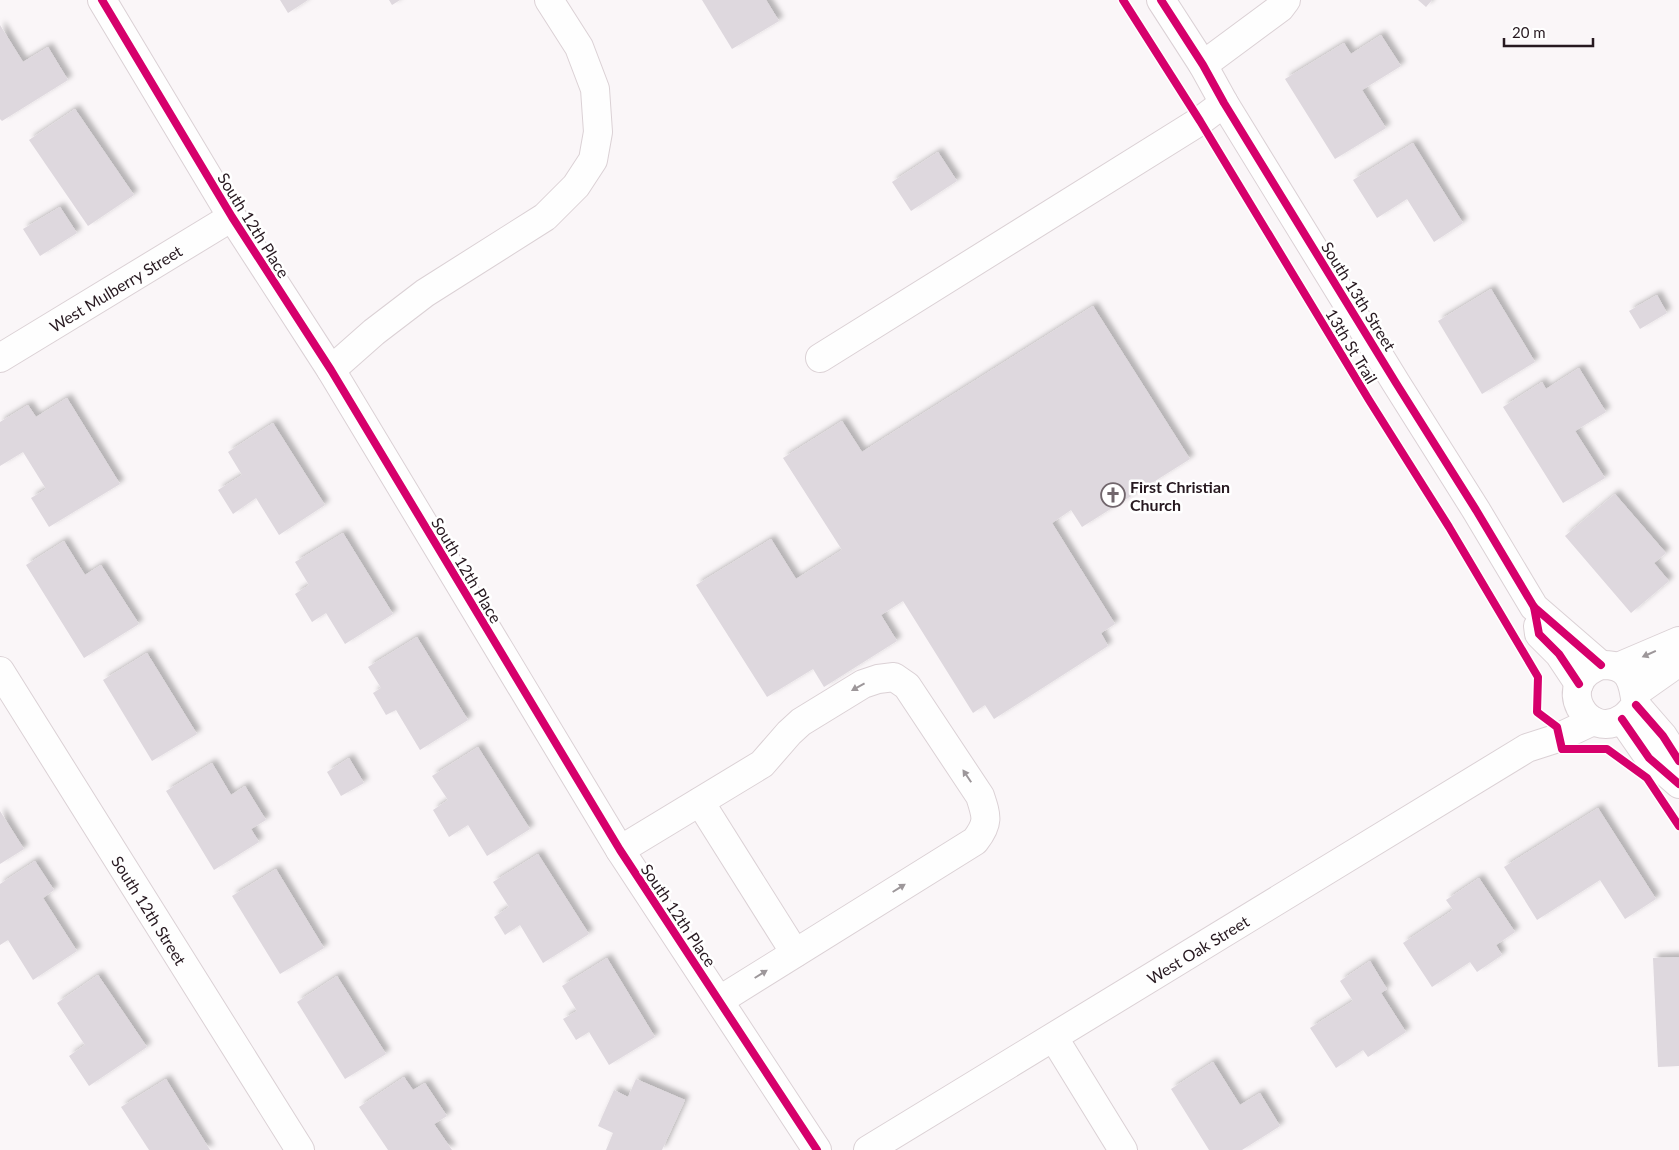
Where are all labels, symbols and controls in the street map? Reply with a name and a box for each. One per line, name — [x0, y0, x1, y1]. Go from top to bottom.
scale bar — [1504, 15, 1593, 47]
text: 20 m — [1512, 23, 1546, 41]
street label: South 12th Place — [214, 169, 294, 281]
street label: South 13th Street — [1318, 238, 1400, 354]
street label: West Mulberry Street — [46, 240, 185, 335]
street label: 13th St Trail — [1322, 305, 1382, 387]
place label: First Christian Church — [1130, 477, 1230, 514]
church icon: First Christian Church — [1100, 482, 1126, 508]
street label: South 12th Place — [428, 514, 506, 626]
one-way arrow — [1642, 651, 1656, 659]
one-way arrow — [852, 683, 865, 692]
one-way arrow — [962, 770, 972, 783]
street label: South 12th Street — [108, 852, 191, 968]
street label: South 12th Place — [638, 860, 720, 970]
one-way arrow — [892, 884, 905, 893]
street label: West Oak Street — [1143, 911, 1252, 987]
one-way arrow — [754, 969, 767, 979]

